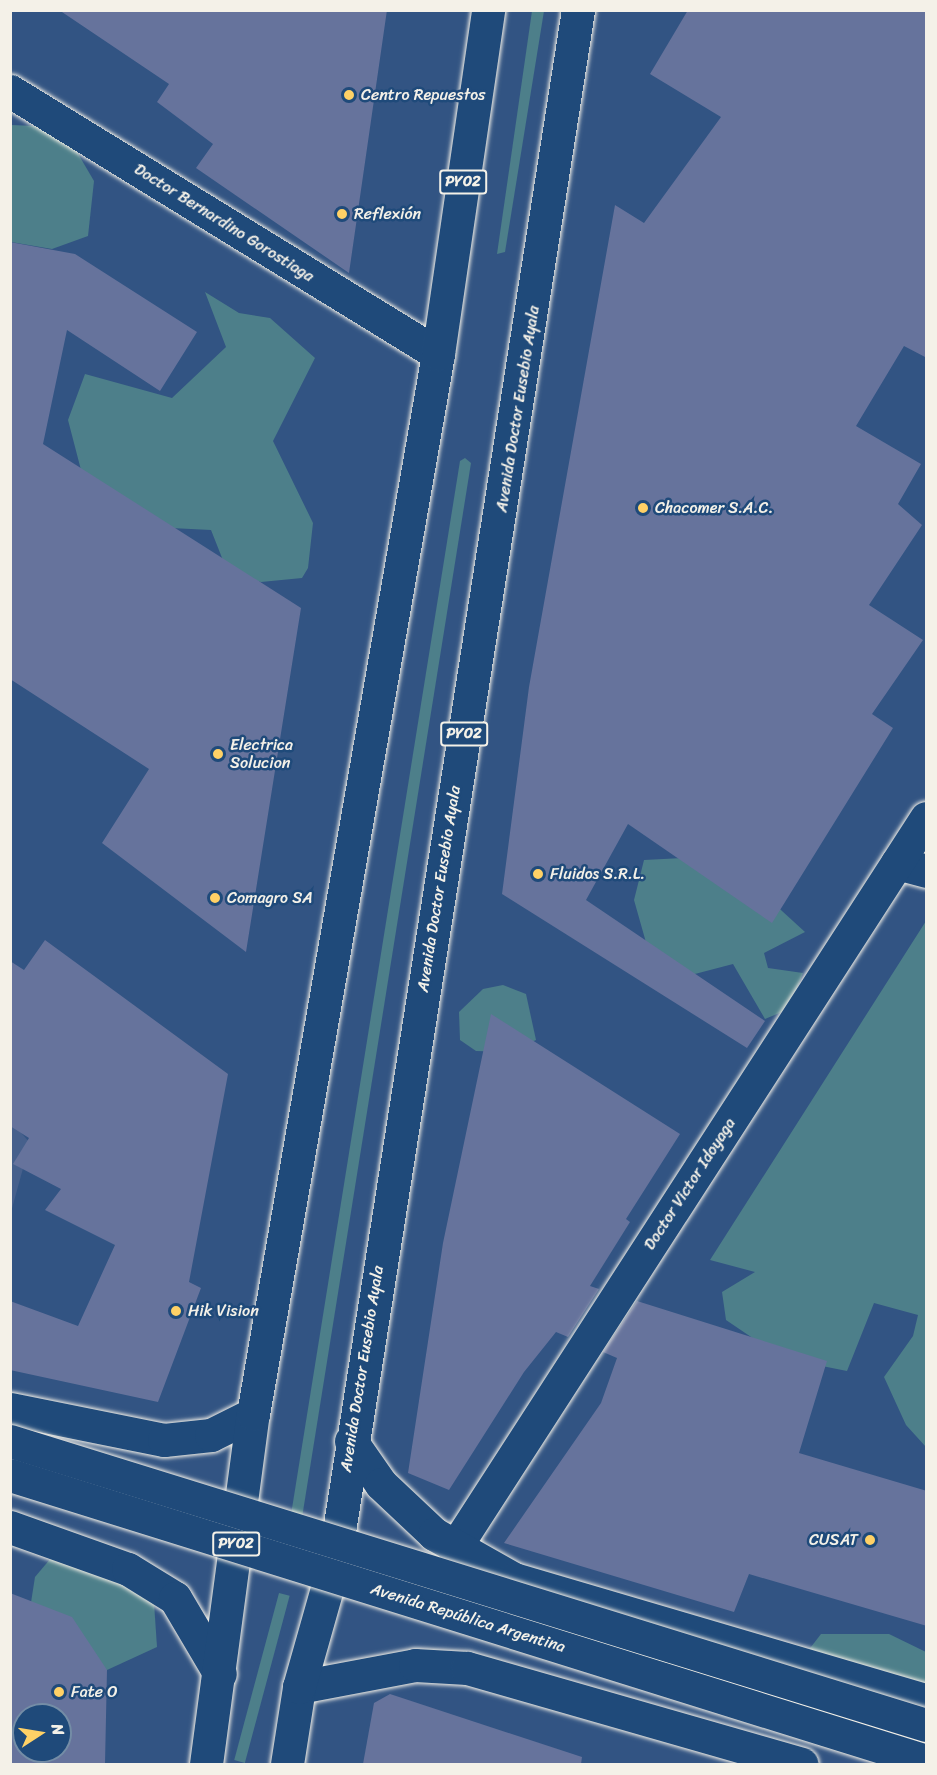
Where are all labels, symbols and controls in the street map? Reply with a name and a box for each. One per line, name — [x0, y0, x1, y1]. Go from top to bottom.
place label: Centro Repuestos — [361, 85, 486, 105]
marker: Centro Repuestos — [342, 88, 356, 102]
street label: Doctor Bernardino Gorostiaga — [130, 160, 318, 286]
road number: PY02 — [439, 170, 487, 194]
place label: Reflexión — [354, 204, 421, 224]
marker: Reflexión — [335, 207, 349, 221]
street label: Avenida Doctor Eusebio Ayala — [492, 304, 544, 514]
place label: Chacomer S.A.C. — [655, 498, 773, 518]
marker: Chacomer S.A.C. — [636, 501, 650, 515]
road number: PY02 — [440, 722, 488, 746]
place label: Electrica Solucion — [230, 735, 293, 773]
marker: Electrica Solucion — [211, 747, 225, 761]
street label: Avenida Doctor Eusebio Ayala — [413, 784, 465, 994]
place label: Fluidos S.R.L. — [550, 864, 645, 884]
marker: Fluidos S.R.L. — [531, 867, 545, 881]
place label: Comagro SA — [227, 888, 313, 908]
marker: Comagro SA — [208, 891, 222, 905]
street label: Doctor Victor Idoyaga — [640, 1114, 740, 1254]
street label: Avenida Doctor Eusebio Ayala — [336, 1264, 388, 1474]
place label: Hik Vision — [188, 1301, 259, 1321]
marker: Hik Vision — [169, 1304, 183, 1318]
place label: CUSAT — [809, 1530, 858, 1550]
road number: PY02 — [212, 1532, 260, 1556]
marker: CUSAT — [863, 1533, 877, 1547]
street label: Avenida República Argentina — [368, 1579, 568, 1657]
place label: Fate O — [71, 1682, 117, 1702]
marker: Fate O — [52, 1685, 66, 1699]
north arrow — [12, 1703, 72, 1763]
text: N — [43, 1721, 73, 1738]

